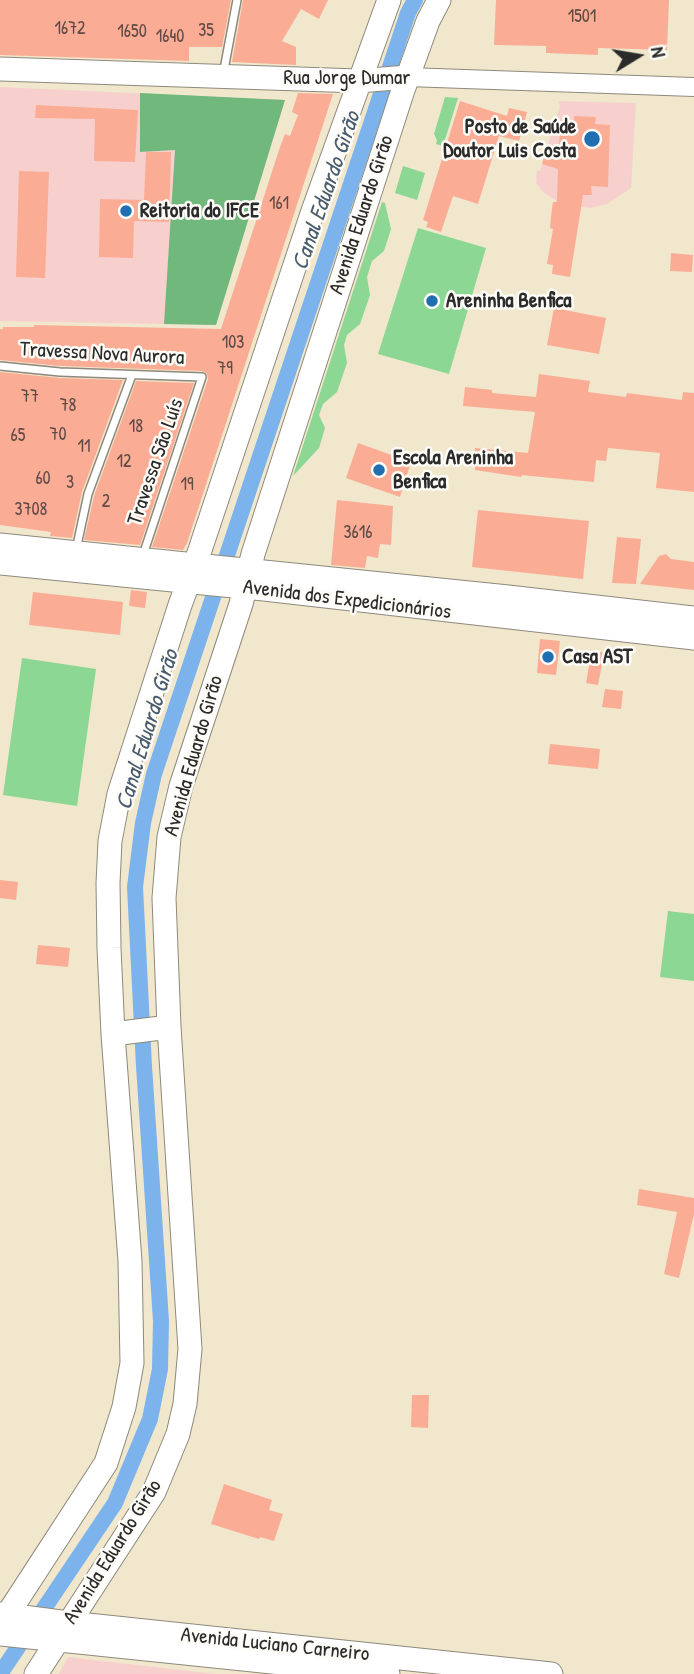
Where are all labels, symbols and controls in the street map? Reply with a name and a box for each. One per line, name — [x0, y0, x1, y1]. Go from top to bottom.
house number: 1501 — [568, 6, 596, 28]
house number: 1672 — [54, 18, 86, 40]
house number: 35 — [198, 20, 214, 42]
house number: 1650 — [117, 21, 147, 43]
north arrow — [603, 21, 673, 91]
house number: 1640 — [156, 26, 184, 48]
text: N — [645, 45, 672, 59]
street label: Rua Jorge Dumar — [284, 65, 410, 91]
water label: Canal Eduardo Girão — [287, 108, 367, 274]
place label: Posto de Saúde Doutor Luis Costa — [443, 114, 576, 164]
marker: Posto de Saúde Doutor Luis Costa — [582, 129, 602, 149]
street label: Avenida Eduardo Girão — [324, 132, 400, 298]
house number: 161 — [269, 193, 289, 215]
place label: Reitoria do IFCE — [140, 198, 259, 224]
marker: Reitoria do IFCE — [118, 203, 134, 219]
place label: Areninha Benfica — [446, 288, 572, 314]
marker: Areninha Benfica — [424, 293, 440, 309]
house number: 103 — [222, 332, 244, 354]
street label: Travessa Nova Aurora — [19, 337, 185, 371]
house number: 79 — [217, 358, 233, 380]
house number: 77 — [21, 386, 39, 408]
house number: 78 — [60, 395, 76, 417]
street label: Travessa São Luís — [123, 395, 189, 529]
house number: 18 — [129, 416, 143, 438]
house number: 70 — [50, 424, 66, 446]
house number: 65 — [11, 425, 25, 447]
house number: 11 — [77, 436, 91, 458]
place label: Escola Areninha Benfica — [393, 445, 513, 495]
house number: 12 — [117, 451, 131, 473]
marker: Escola Areninha Benfica — [371, 462, 387, 478]
house number: 60 — [35, 468, 51, 490]
house number: 3 — [66, 472, 74, 494]
house number: 19 — [180, 474, 194, 496]
house number: 2 — [102, 491, 110, 513]
house number: 3708 — [15, 499, 47, 521]
house number: 3616 — [344, 522, 372, 544]
street label: Avenida dos Expedicionários — [242, 575, 452, 625]
place label: Casa AST — [562, 644, 633, 670]
water label: Canal Eduardo Girão — [111, 647, 185, 813]
marker: Casa AST — [540, 649, 556, 665]
street label: Avenida Eduardo Girão — [159, 673, 229, 839]
street label: Avenida Eduardo Girão — [58, 1475, 168, 1629]
street label: Avenida Luciano Carneiro — [179, 1623, 371, 1667]

